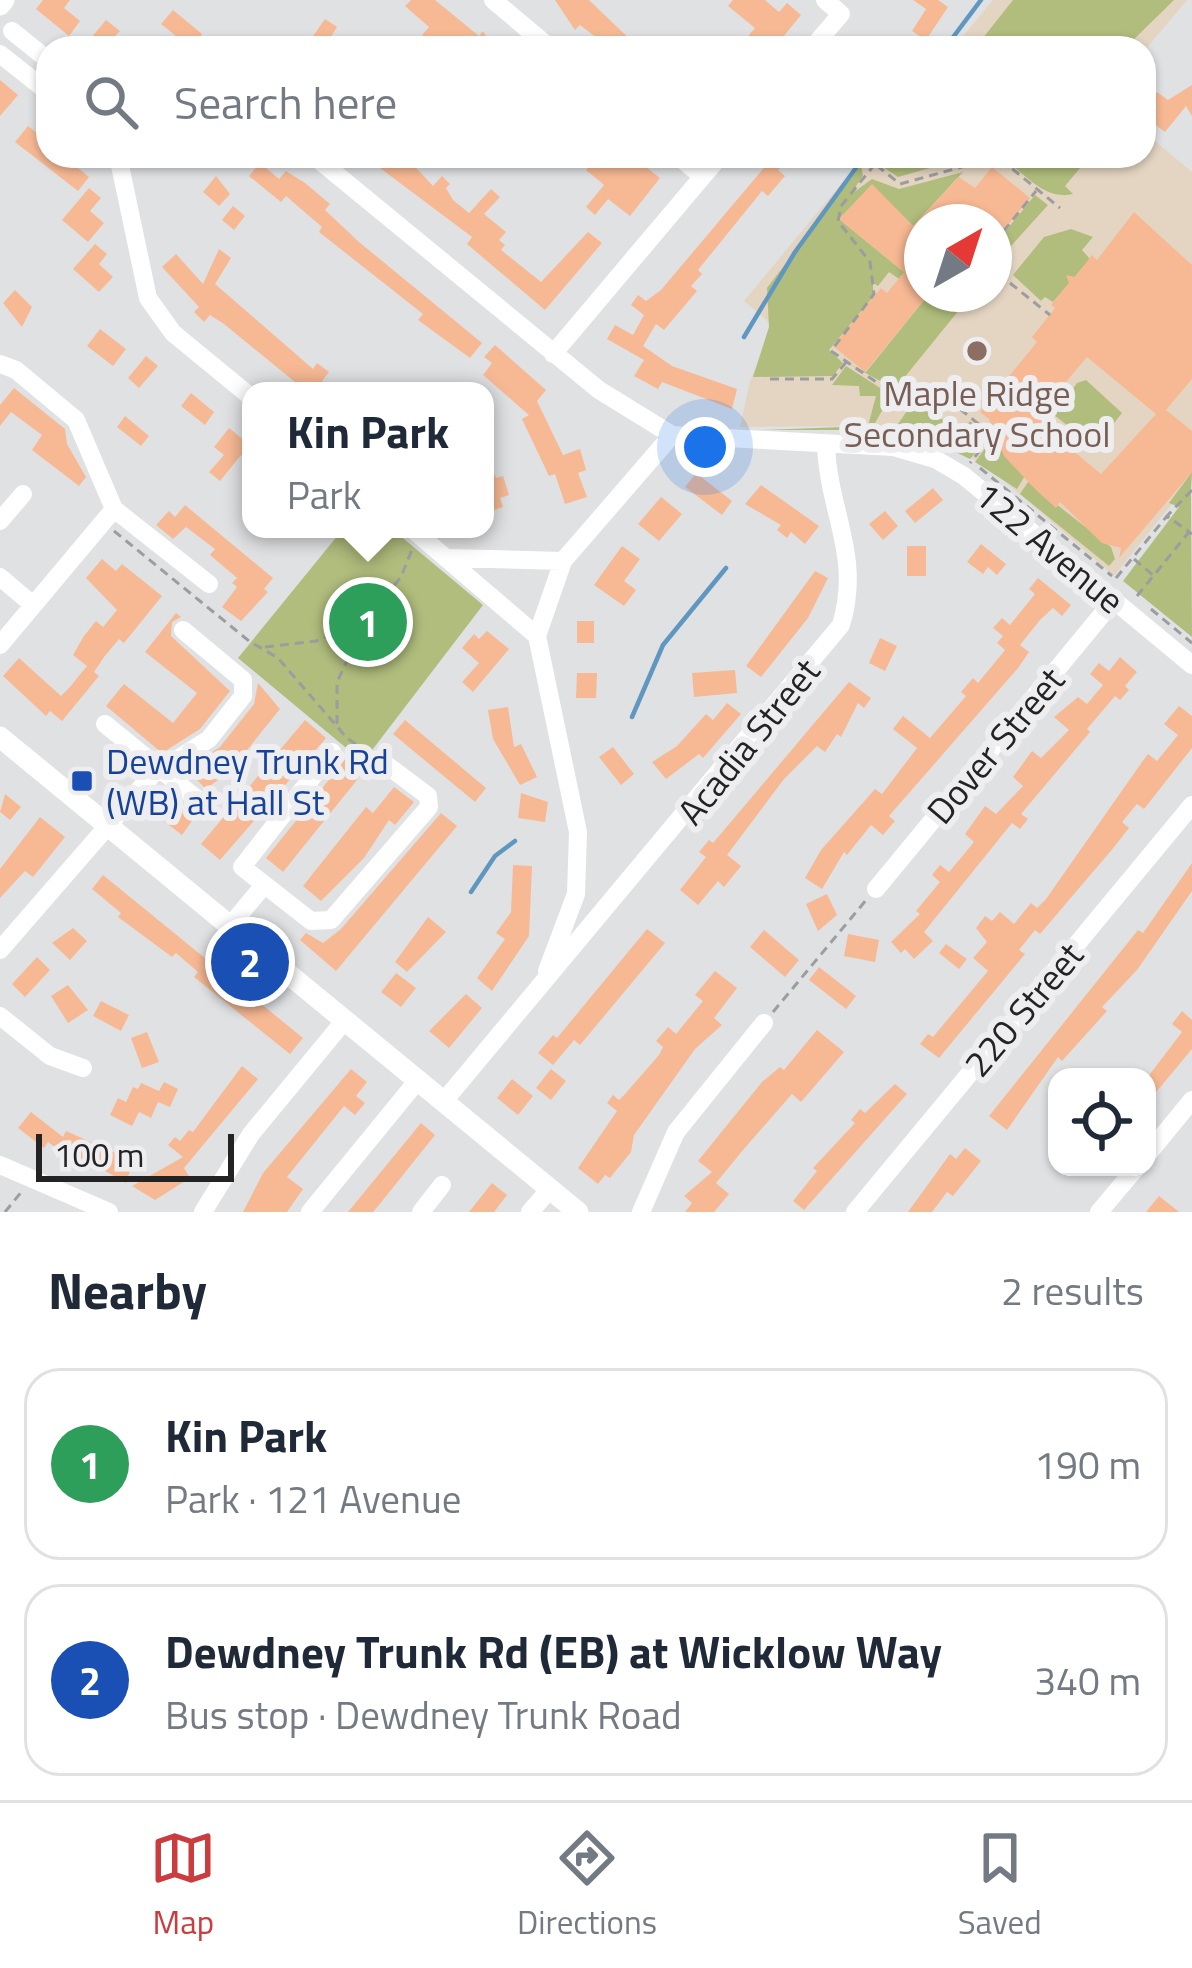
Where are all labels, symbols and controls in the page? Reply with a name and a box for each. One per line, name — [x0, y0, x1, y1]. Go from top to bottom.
search box — [36, 36, 1156, 168]
text: Search here — [174, 68, 397, 136]
icon: search — [78, 69, 144, 135]
north arrow — [904, 204, 1012, 312]
marker: Maple Ridge Secondary School — [964, 338, 990, 364]
place label: Maple Ridge Secondary School — [843, 365, 1111, 461]
popup — [242, 382, 494, 538]
text: Kin Park — [287, 397, 449, 465]
your location — [675, 417, 735, 477]
text: Park — [287, 465, 362, 524]
street label: 122 Avenue — [963, 468, 1137, 626]
pin: 1 — [329, 577, 407, 667]
street label: Acadia Street — [663, 645, 833, 836]
street label: Dover Street — [913, 654, 1077, 836]
place label: Dewdney Trunk Rd (WB) at Hall St — [106, 733, 389, 829]
marker: Dewdney Trunk Rd (WB) at Hall St — [69, 768, 95, 794]
pin: 2 — [211, 917, 289, 1007]
street label: 220 Street — [950, 929, 1096, 1088]
map controls — [1048, 1068, 1156, 1176]
button: locate — [1048, 1068, 1156, 1176]
scale bar — [36, 1128, 234, 1181]
text: 100 m — [54, 1130, 144, 1180]
text: Nearby — [48, 1251, 207, 1329]
text: 2 results — [1001, 1261, 1144, 1320]
text: Kin Park — [165, 1401, 327, 1469]
text: 1 — [79, 1435, 101, 1494]
text: 190 m — [1034, 1435, 1141, 1494]
text: Park · 121 Avenue — [165, 1469, 461, 1528]
text: Dewdney Trunk Rd (EB) at Wicklow Way — [165, 1617, 942, 1685]
text: 2 — [79, 1651, 101, 1710]
text: 340 m — [1034, 1651, 1141, 1710]
text: Bus stop · Dewdney Trunk Road — [165, 1685, 682, 1744]
tab: Map — [150, 1825, 216, 1947]
tab: Directions — [517, 1825, 657, 1947]
tab: Saved — [958, 1825, 1042, 1947]

